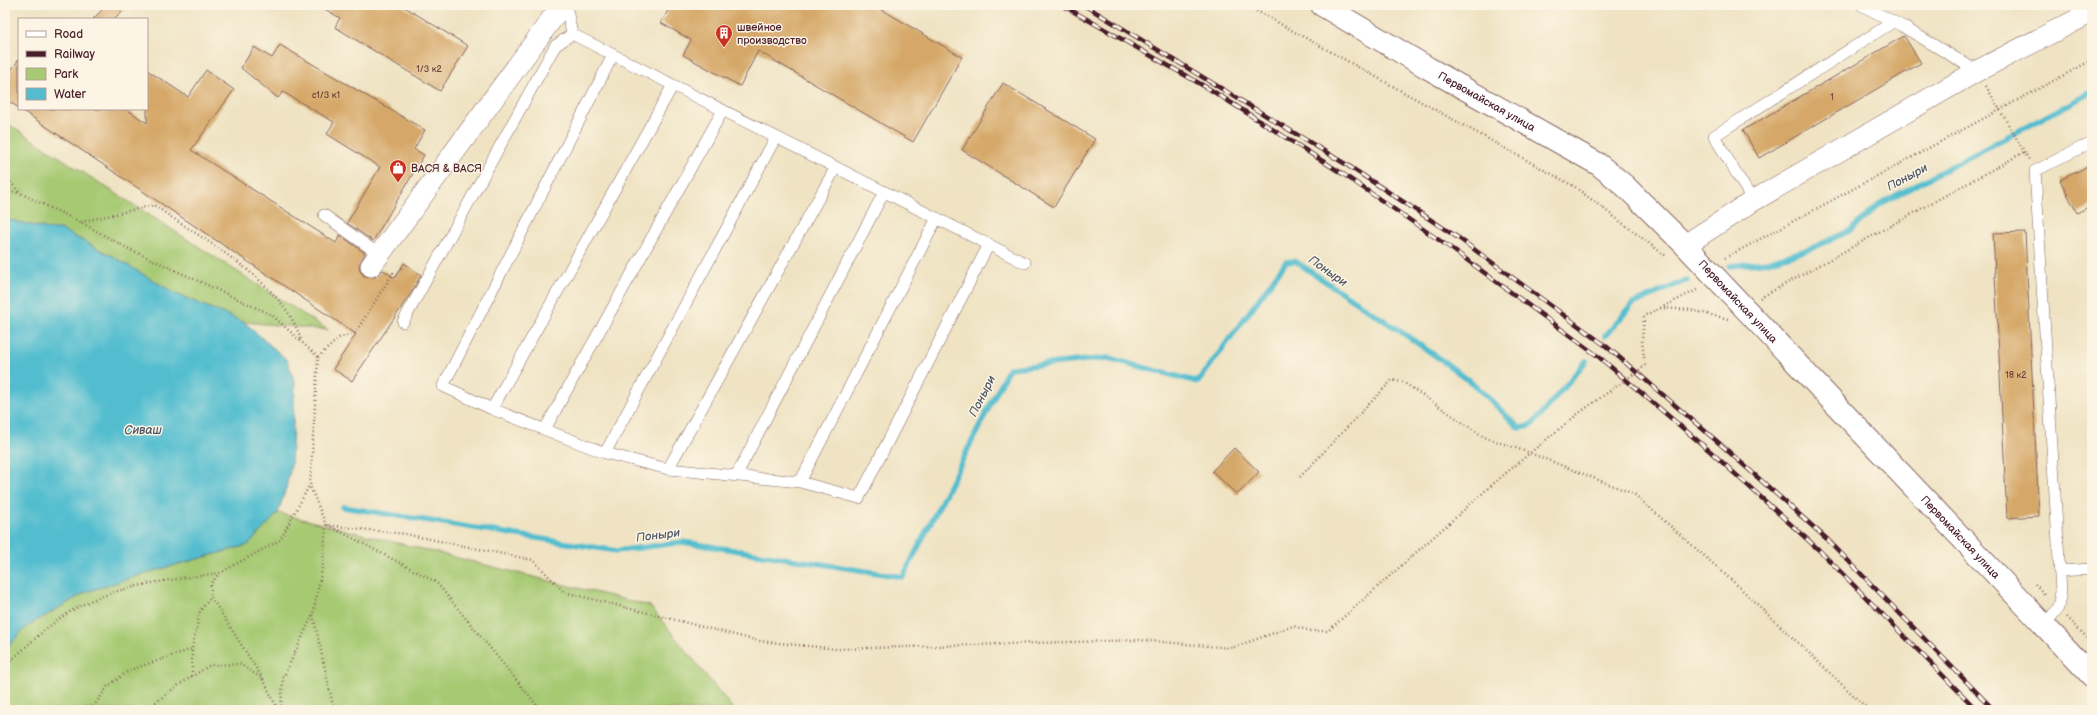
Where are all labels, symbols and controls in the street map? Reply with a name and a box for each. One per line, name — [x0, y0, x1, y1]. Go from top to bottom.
legend — [18, 18, 148, 110]
place label: швейное производство — [737, 21, 807, 47]
building icon: швейное производство — [714, 23, 734, 48]
text: Road — [54, 27, 83, 42]
text: Railway — [54, 47, 96, 62]
house number: 1/3 к2 — [416, 64, 442, 75]
text: Park — [54, 67, 78, 82]
street label: Первомайская улица — [1436, 69, 1538, 134]
text: Water — [54, 87, 86, 102]
house number: с1/3 к1 — [312, 90, 340, 101]
house number: 1 — [1830, 92, 1834, 103]
shop icon: ВАСЯ & ВАСЯ — [388, 158, 408, 183]
water label: Поныри — [1884, 160, 1930, 194]
place label: ВАСЯ & ВАСЯ — [411, 162, 482, 175]
water label: Поныри — [1305, 253, 1350, 290]
street label: Первомайская улица — [1696, 257, 1780, 346]
house number: 18 к2 — [2005, 370, 2027, 381]
water label: Поныри — [966, 373, 999, 419]
water label: Сиваш — [124, 423, 162, 438]
street label: Первомайская улица — [1918, 493, 2003, 582]
water label: Поныри — [635, 525, 681, 546]

